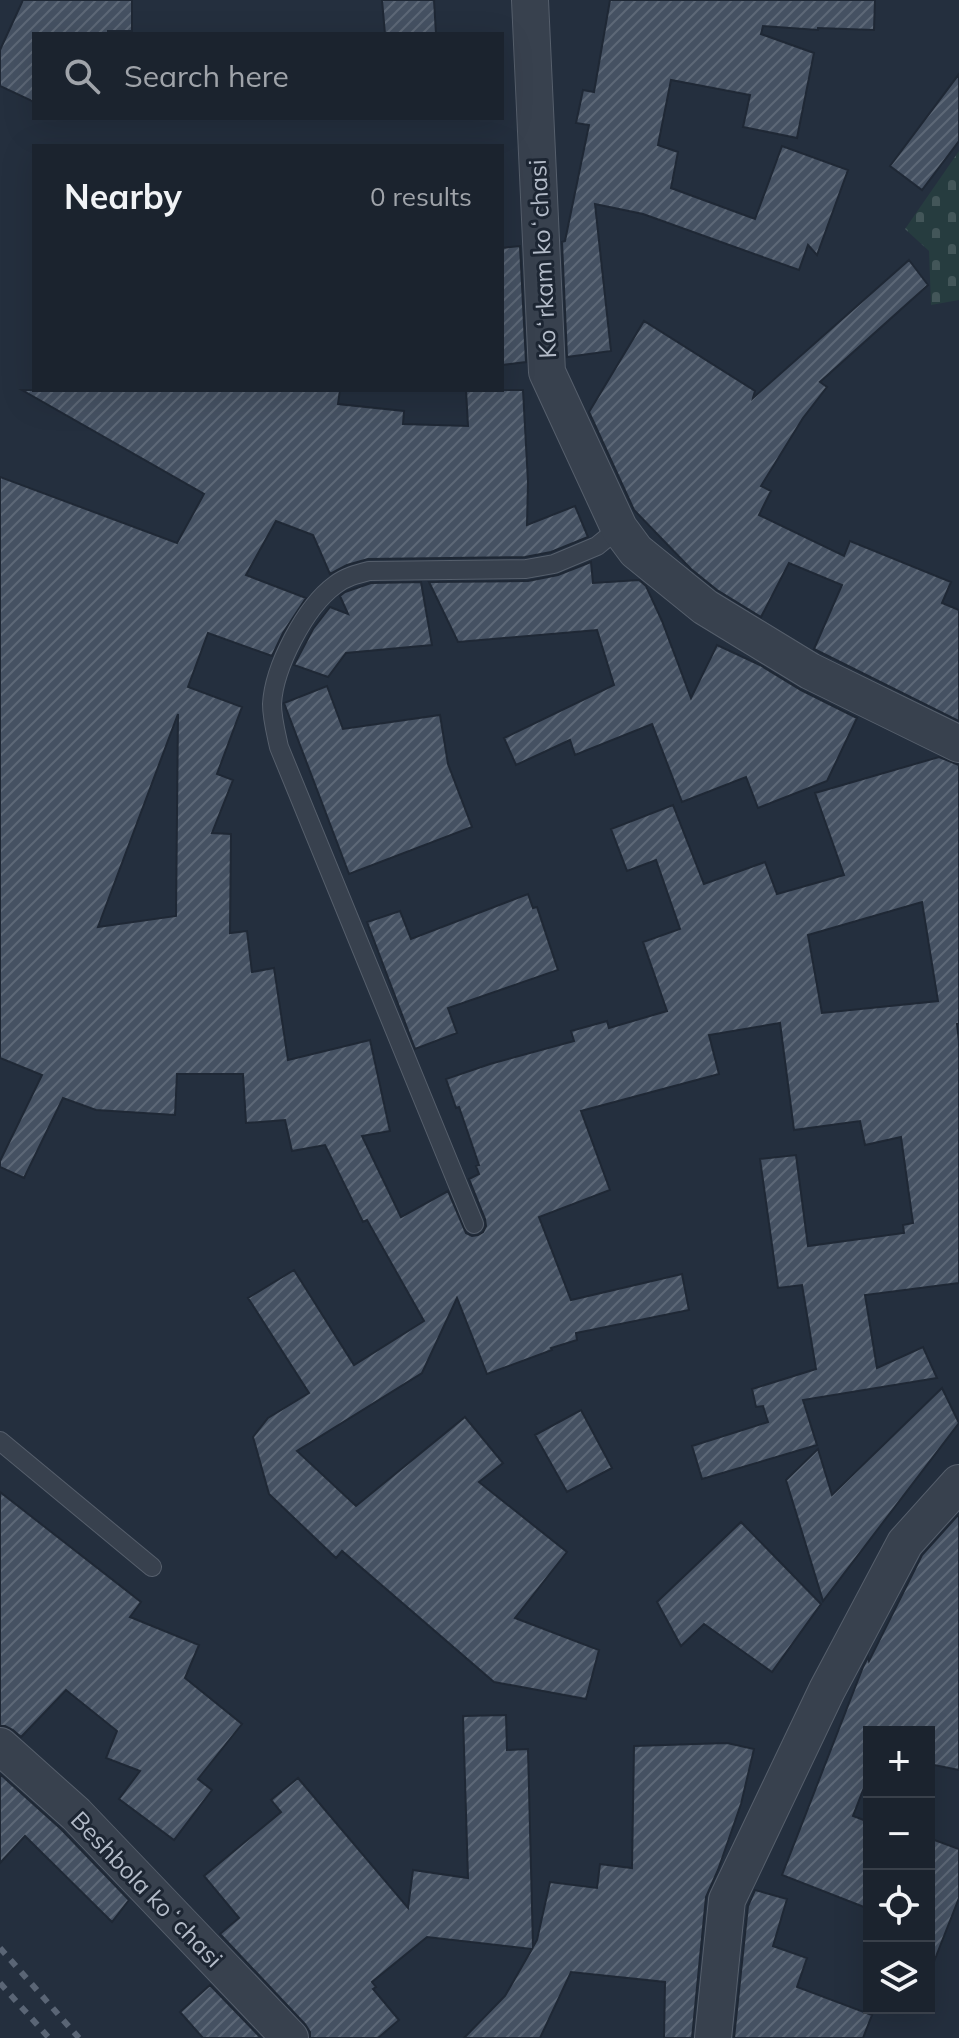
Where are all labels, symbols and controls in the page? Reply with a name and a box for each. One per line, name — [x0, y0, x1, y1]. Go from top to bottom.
search box — [32, 32, 504, 120]
icon: search — [60, 54, 104, 98]
text: Search here — [124, 57, 289, 95]
street label: Koʻrkam koʻchasi — [522, 159, 562, 359]
text: Nearby — [64, 175, 182, 218]
text: 0 results — [370, 180, 472, 213]
map controls — [863, 1726, 935, 2014]
button: + — [863, 1726, 935, 1798]
button: − — [863, 1798, 935, 1870]
street label: Beshbola koʻchasi — [65, 1805, 229, 1973]
button: locate — [863, 1870, 935, 1942]
button: layers — [863, 1942, 935, 2014]

